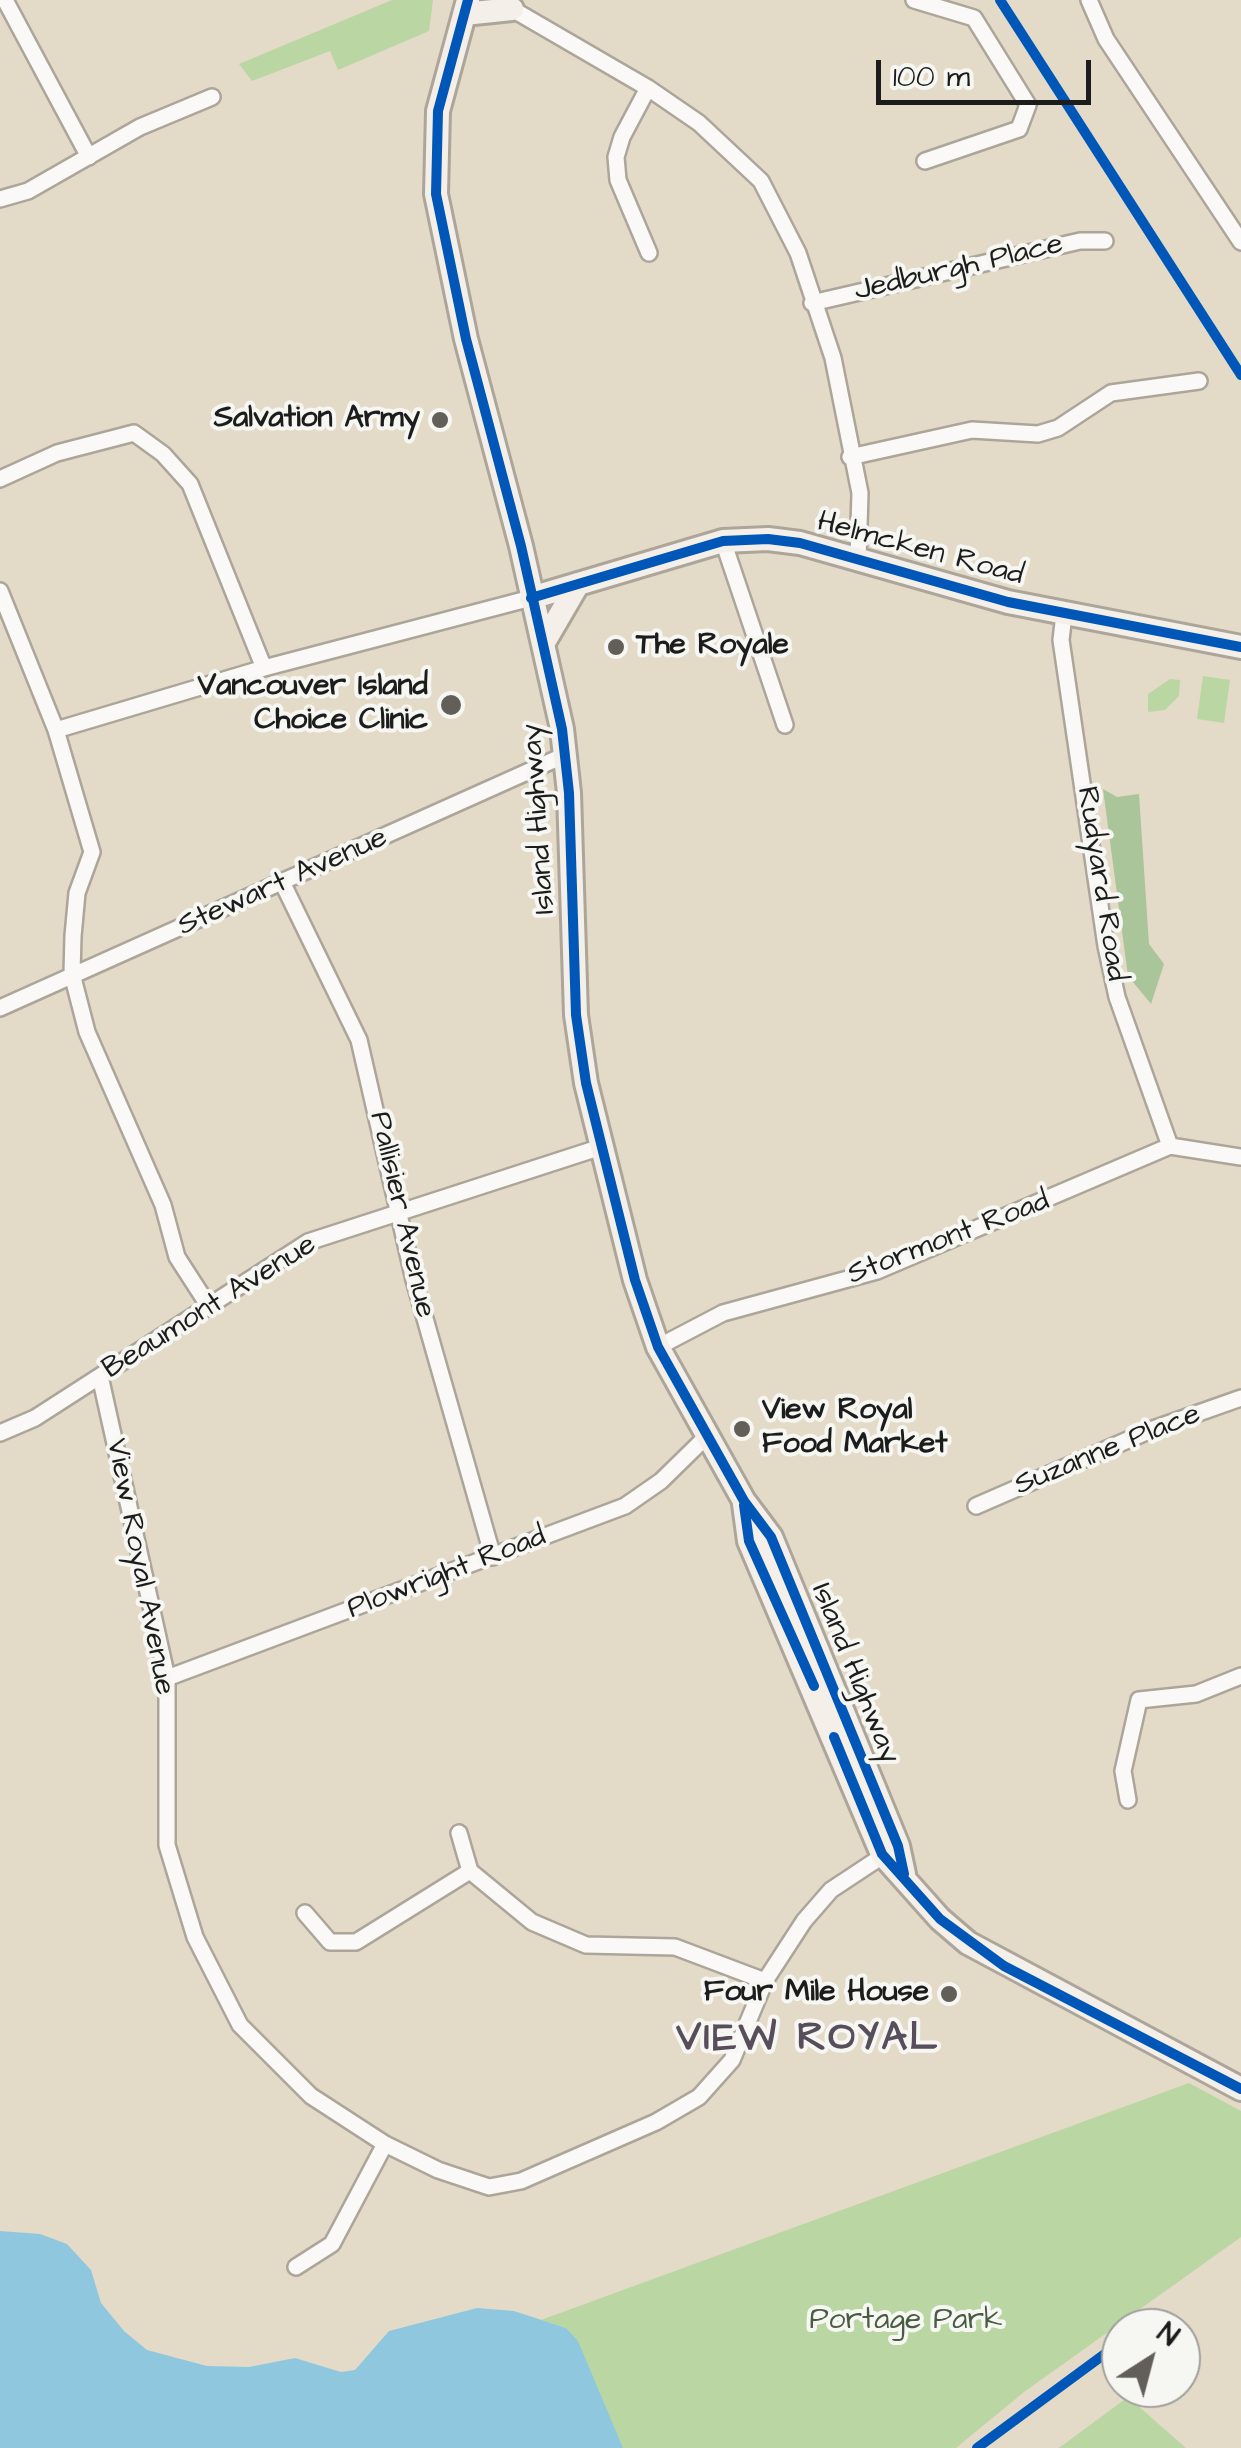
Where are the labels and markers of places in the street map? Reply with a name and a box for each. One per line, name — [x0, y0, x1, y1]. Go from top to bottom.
place label: Salvation Army — [214, 402, 420, 438]
marker: Salvation Army — [429, 409, 451, 431]
place label: The Royale — [636, 629, 789, 665]
marker: The Royale — [605, 636, 627, 658]
place label: Vancouver Island Choice Clinic — [198, 670, 428, 740]
marker: Vancouver Island Choice Clinic — [438, 692, 464, 718]
place label: View Royal Food Market — [762, 1394, 947, 1464]
marker: View Royal Food Market — [731, 1418, 753, 1440]
place label: Four Mile House — [704, 1976, 929, 2012]
marker: Four Mile House — [938, 1983, 960, 2005]

